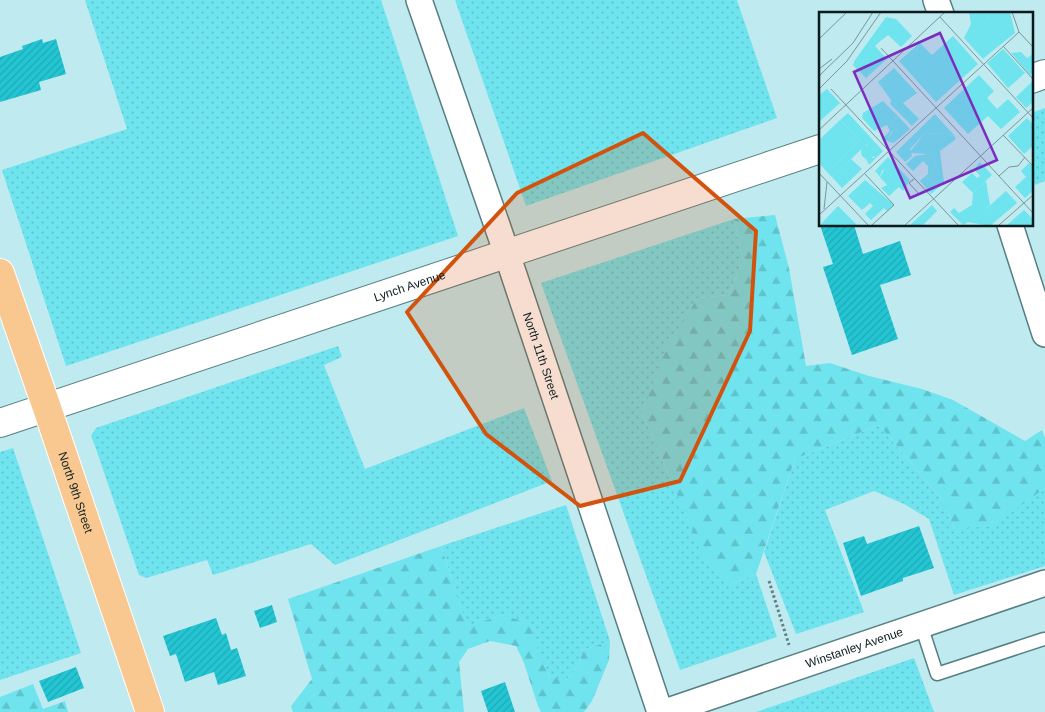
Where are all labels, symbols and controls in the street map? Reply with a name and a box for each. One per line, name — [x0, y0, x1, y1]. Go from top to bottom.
inset map — [819, 12, 1032, 226]
street label: Lynch Avenue — [372, 267, 448, 305]
street label: North 11th Street — [520, 310, 562, 402]
street label: North 9th Street — [55, 450, 96, 535]
street label: Winstanley Avenue — [804, 625, 905, 671]

